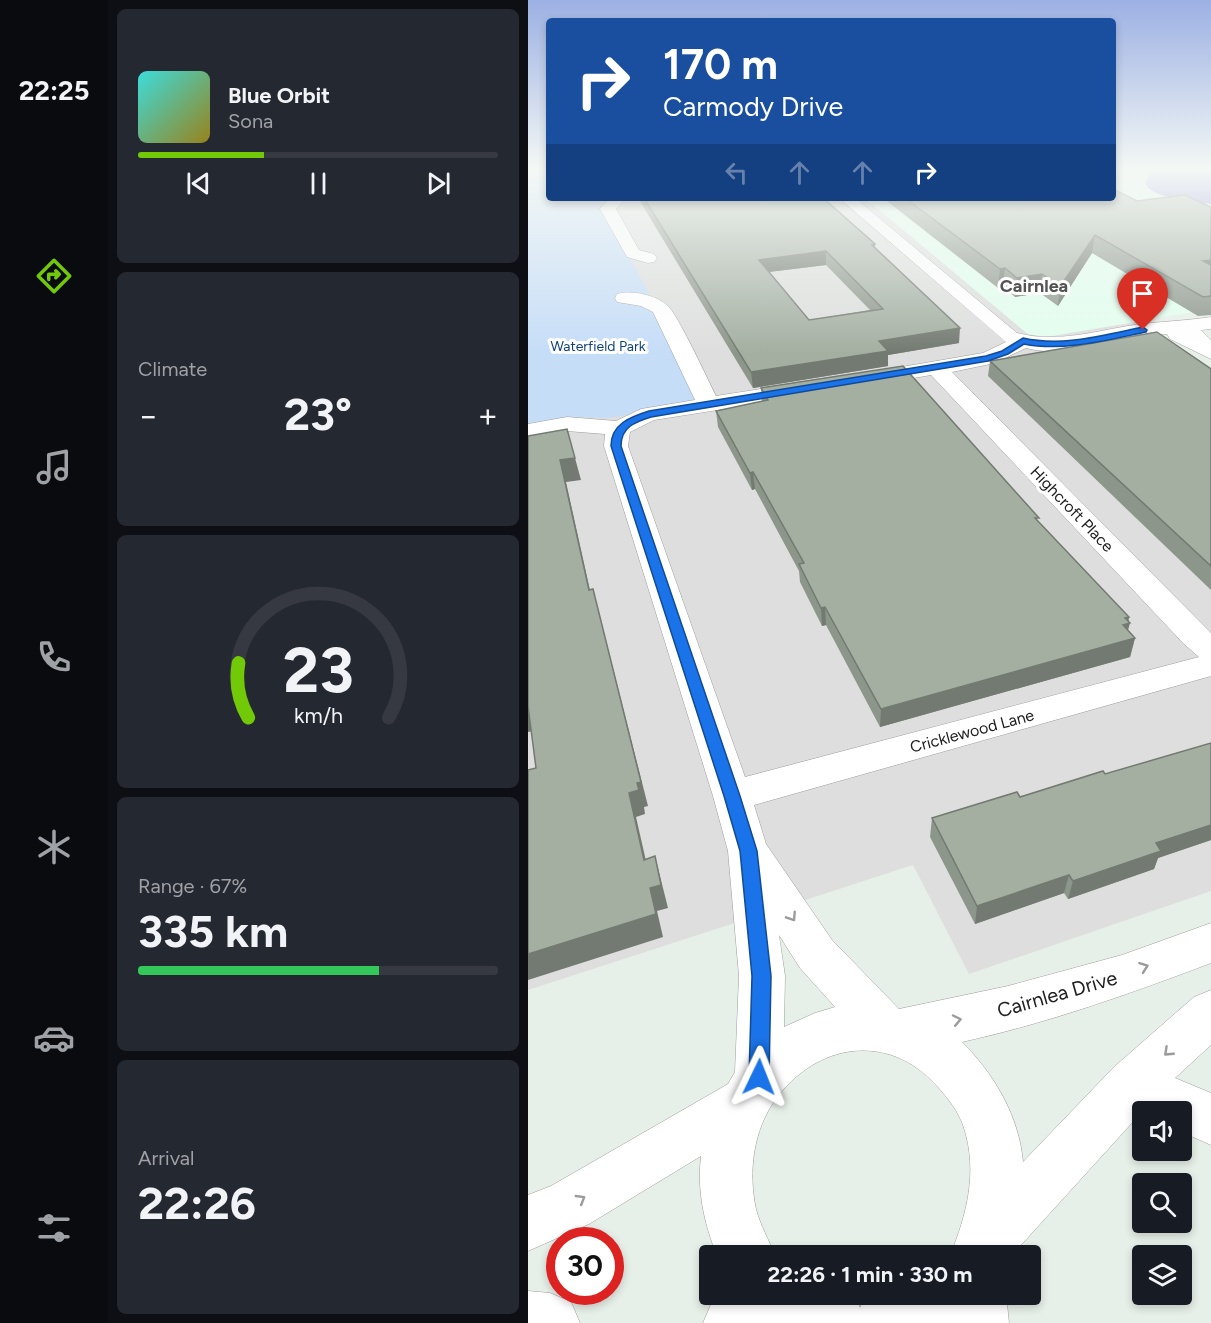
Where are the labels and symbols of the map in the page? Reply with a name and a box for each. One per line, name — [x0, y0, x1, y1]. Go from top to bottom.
pin — [1117, 268, 1168, 330]
district label: Cairnlea — [1000, 275, 1068, 297]
park label: Waterfield Park — [550, 338, 646, 355]
street label: Highcroft Place — [1026, 462, 1118, 556]
street label: Cricklewood Lane — [908, 705, 1036, 757]
one-way arrow — [785, 911, 796, 922]
one-way arrow — [1139, 962, 1149, 975]
street label: Cairnlea Drive — [994, 965, 1120, 1023]
one-way arrow — [952, 1014, 962, 1027]
position arrow — [727, 1045, 791, 1109]
one-way arrow — [1164, 1045, 1175, 1056]
one-way arrow — [575, 1194, 585, 1206]
speed limit sign: 30 — [546, 1227, 624, 1305]

